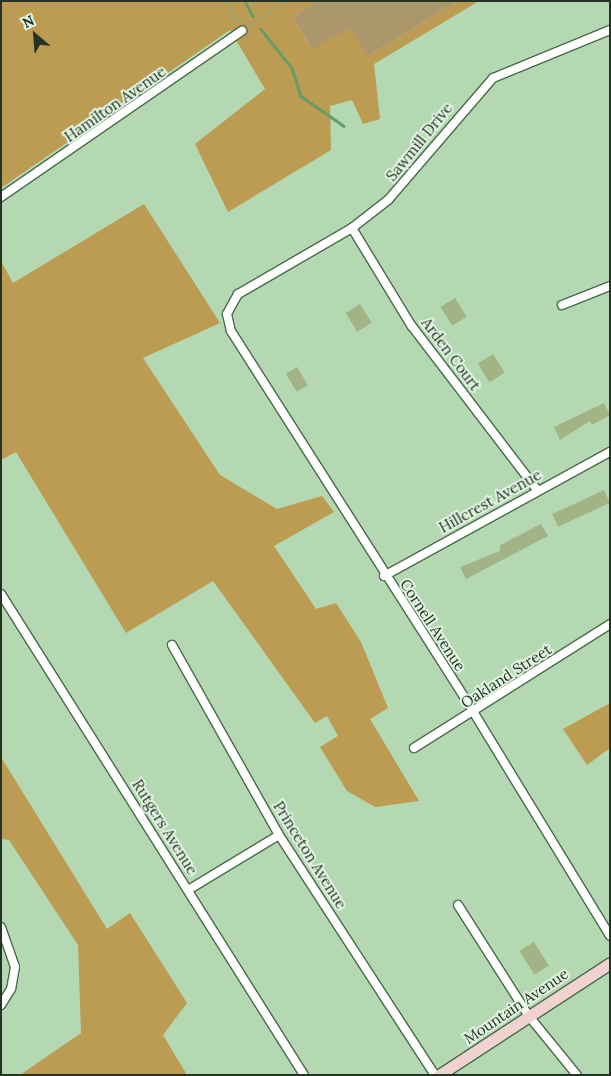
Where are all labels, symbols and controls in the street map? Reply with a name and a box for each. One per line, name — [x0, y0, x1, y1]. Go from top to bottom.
north arrow — [10, 10, 60, 60]
text: N — [19, 11, 37, 32]
street label: Hamilton Avenue — [61, 62, 169, 146]
street label: Sawmill Drive — [382, 99, 456, 185]
street label: Arden Court — [418, 314, 484, 394]
street label: Hillcrest Avenue — [436, 465, 544, 537]
street label: Cornell Avenue — [397, 576, 469, 674]
street label: Oakland Street — [457, 640, 555, 712]
street label: Rutgers Avenue — [129, 776, 201, 878]
street label: Princeton Avenue — [270, 798, 350, 912]
street label: Mountain Avenue — [460, 964, 572, 1048]

